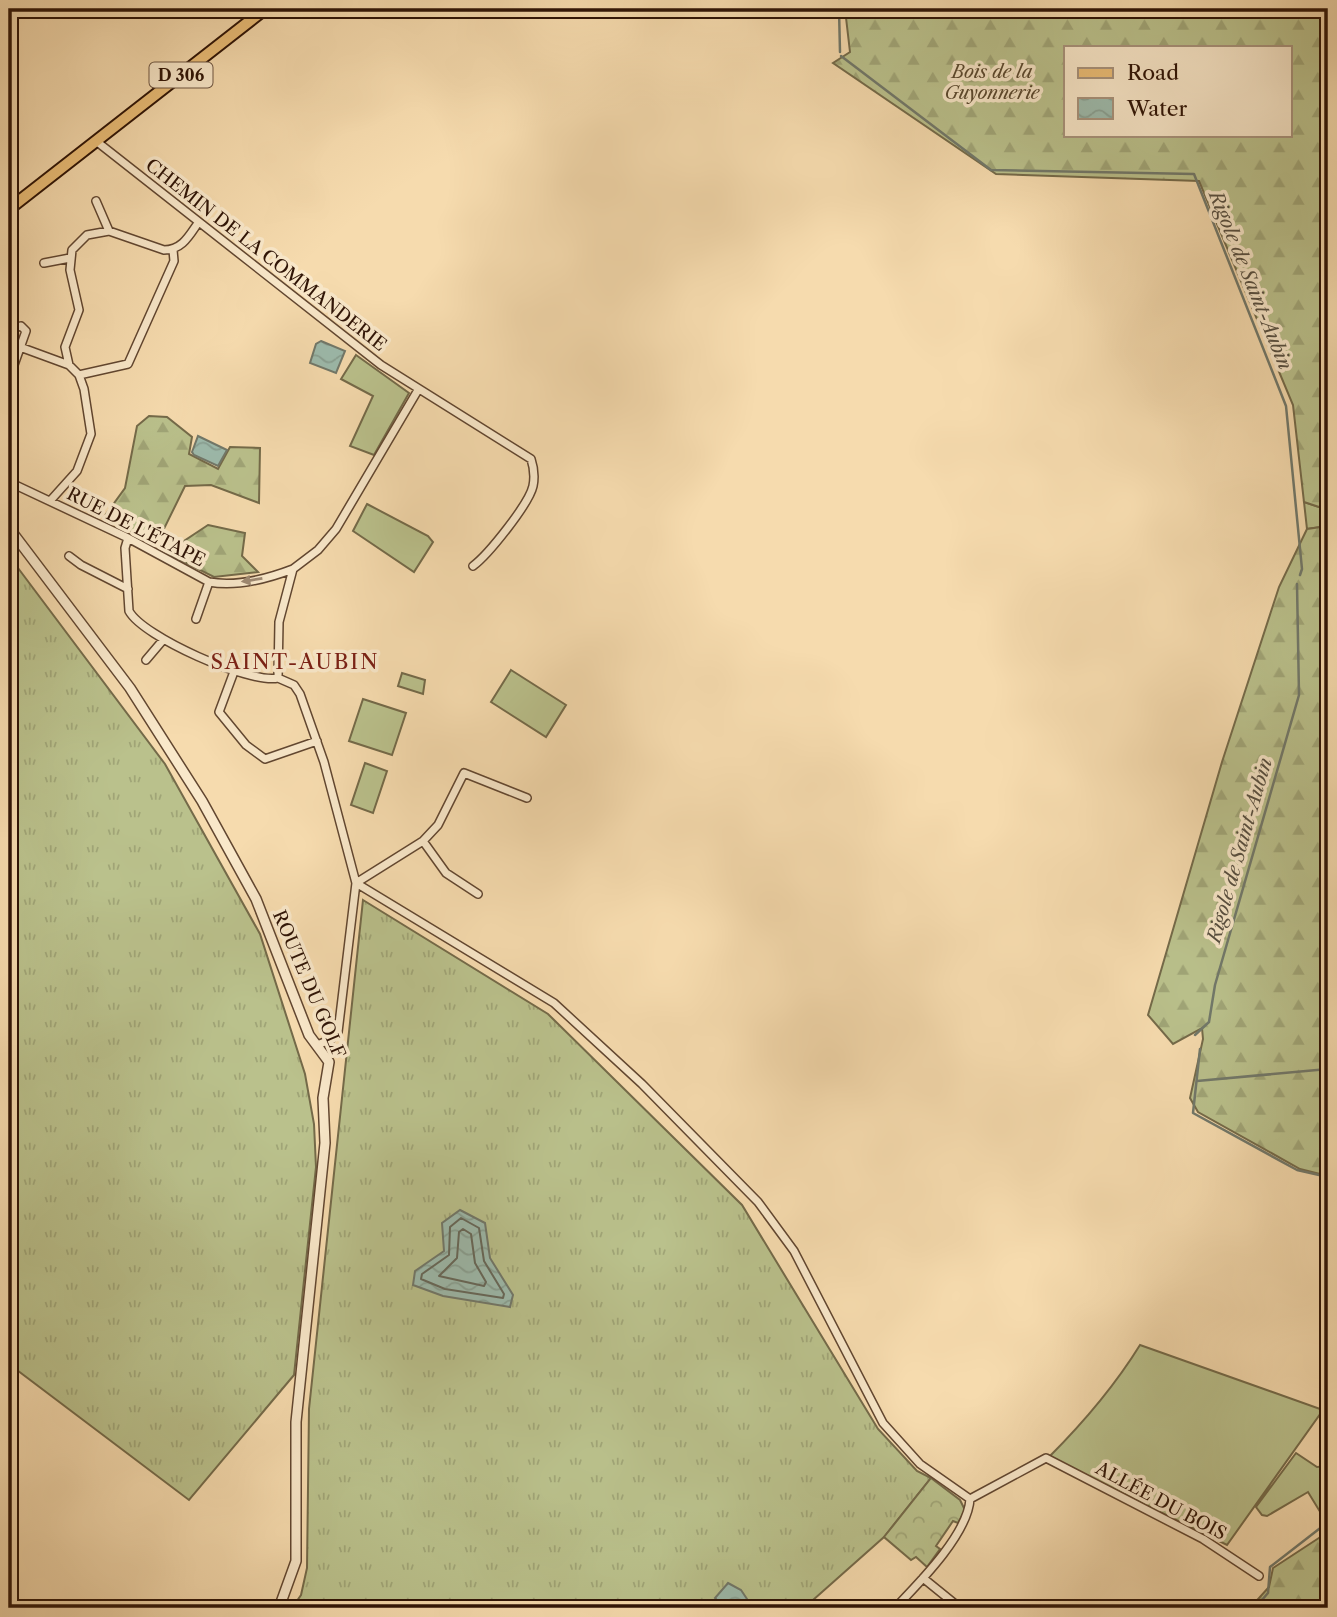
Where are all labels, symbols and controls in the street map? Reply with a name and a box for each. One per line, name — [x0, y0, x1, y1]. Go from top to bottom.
legend — [1064, 46, 1292, 136]
text: Road — [1127, 60, 1179, 85]
park label: Bois de la Guyonnerie — [945, 61, 1041, 104]
road number: D 306 — [150, 62, 212, 88]
text: Water — [1126, 96, 1187, 121]
street label: CHEMIN DE LA COMMANDERIE — [141, 154, 391, 356]
water label: Rigole de Saint-Aubin — [1203, 186, 1297, 373]
street label: RUE DE L'ÉTAPE — [63, 482, 209, 571]
one-way arrow — [240, 575, 262, 586]
district label: SAINT-AUBIN — [210, 649, 380, 674]
water label: Rigole de Saint-Aubin — [1202, 755, 1277, 947]
street label: ROUTE DU GOLF — [268, 907, 350, 1061]
street label: ALLÉE DU BOIS — [1091, 1456, 1230, 1545]

